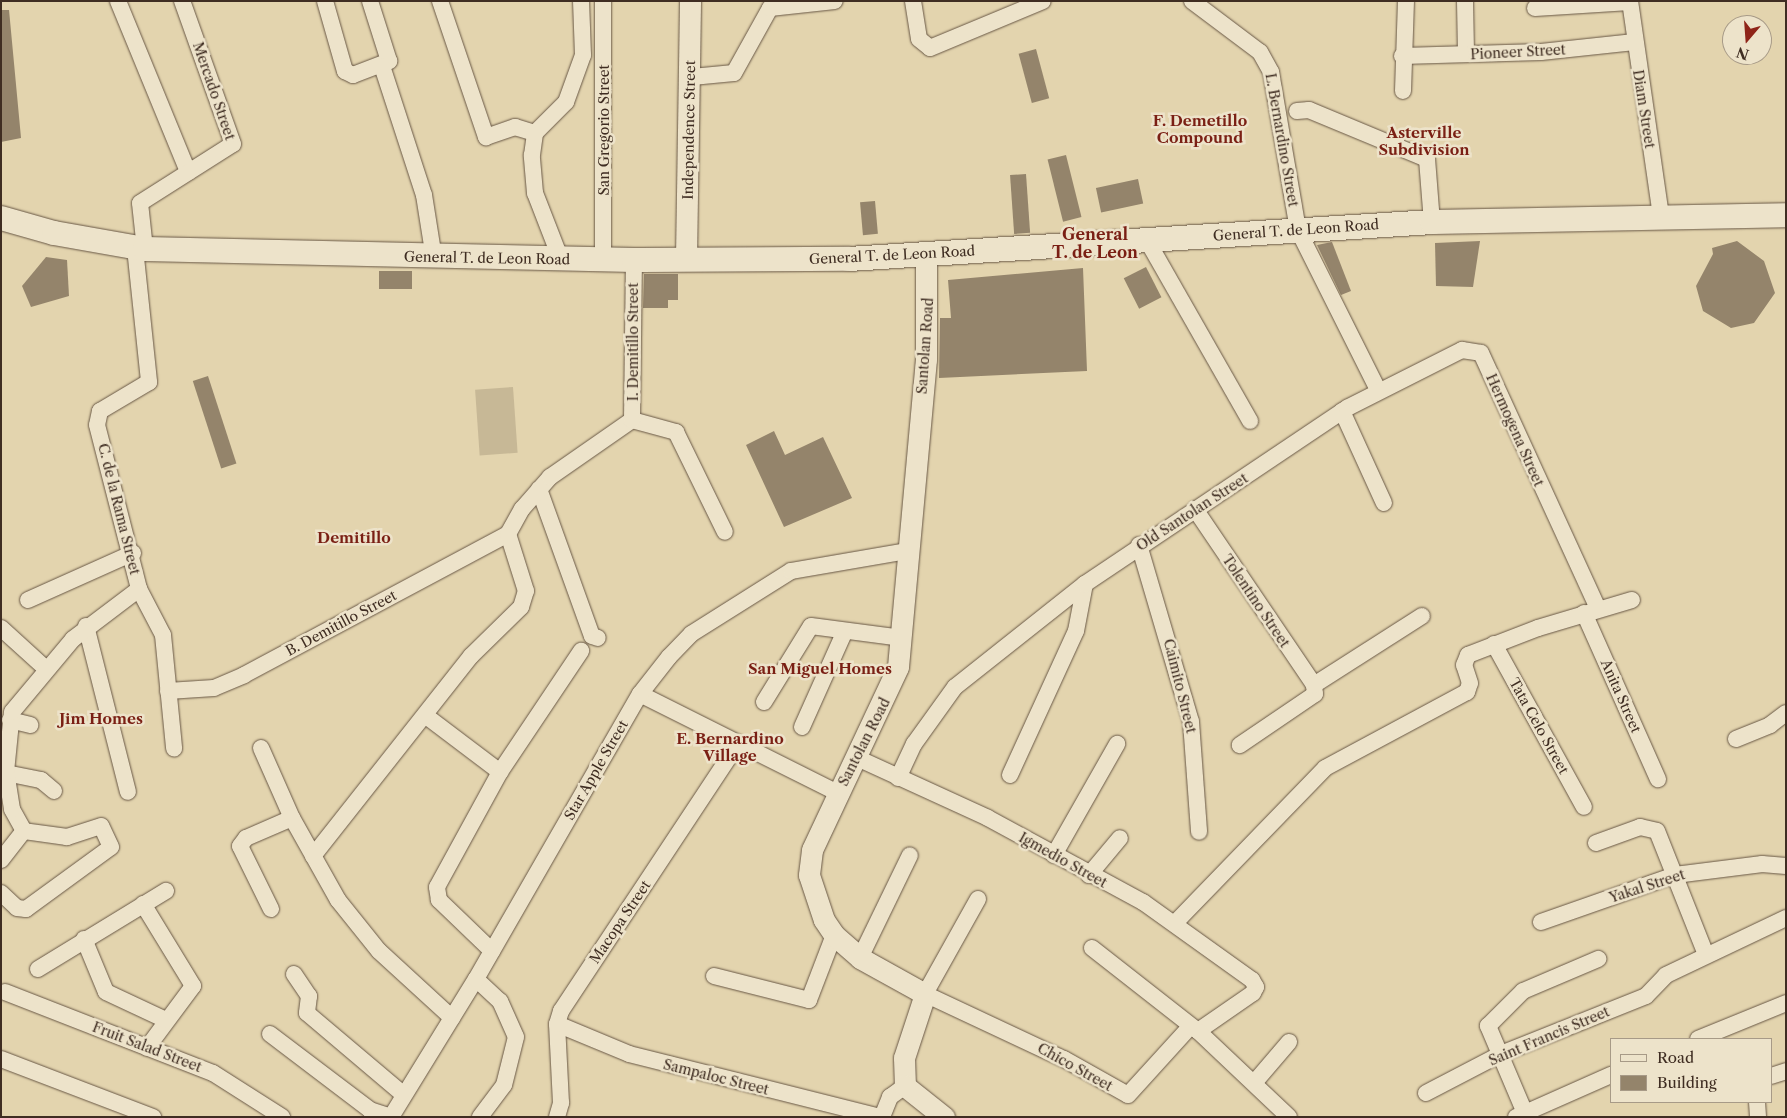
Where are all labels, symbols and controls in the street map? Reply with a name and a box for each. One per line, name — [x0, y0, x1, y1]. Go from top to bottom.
north arrow — [1722, 15, 1772, 65]
street label: Mercado Street — [189, 40, 239, 142]
street label: Pioneer Street — [1470, 41, 1566, 63]
text: N — [1734, 43, 1751, 64]
street label: Independence Street — [679, 60, 699, 200]
street label: San Gregorio Street — [596, 64, 612, 196]
street label: Diam Street — [1629, 68, 1659, 150]
street label: L. Bernardino Street — [1262, 72, 1302, 208]
district label: F. Demetillo Compound — [1153, 111, 1247, 146]
district label: Asterville Subdivision — [1378, 123, 1470, 158]
street label: General T. de Leon Road — [1212, 216, 1380, 244]
district label: General T. de Leon — [1052, 224, 1138, 262]
street label: General T. de Leon Road — [808, 242, 976, 268]
street label: General T. de Leon Road — [403, 248, 571, 268]
street label: I. Demitillo Street — [625, 283, 641, 401]
street label: Santolan Road — [913, 297, 937, 395]
street label: Hermogena Street — [1483, 371, 1547, 489]
street label: C. de la Rama Street — [95, 441, 143, 577]
street label: Old Santolan Street — [1133, 470, 1251, 554]
district label: Demitillo — [317, 529, 391, 547]
street label: Tolentino Street — [1219, 551, 1293, 651]
street label: B. Demitillo Street — [283, 587, 399, 659]
street label: Caimito Street — [1160, 637, 1200, 735]
street label: Anita Street — [1597, 656, 1645, 736]
district label: San Miguel Homes — [748, 660, 892, 678]
street label: Tata Celo Street — [1506, 675, 1572, 777]
street label: Santolan Road — [835, 695, 893, 789]
district label: Jim Homes — [59, 710, 143, 728]
street label: Star Apple Street — [560, 717, 632, 823]
district label: E. Bernardino Village — [676, 729, 784, 764]
street label: Igmedio Street — [1016, 829, 1110, 891]
street label: Yakal Street — [1607, 866, 1687, 906]
street label: Macopa Street — [586, 877, 654, 967]
street label: Saint Francis Street — [1486, 1003, 1612, 1069]
street label: Fruit Salad Street — [90, 1018, 204, 1076]
legend — [1610, 1038, 1772, 1103]
street label: Chico Street — [1035, 1039, 1115, 1095]
text: Road — [1657, 1048, 1694, 1067]
street label: Sampaloc Street — [661, 1056, 771, 1098]
text: Building — [1657, 1073, 1717, 1092]

